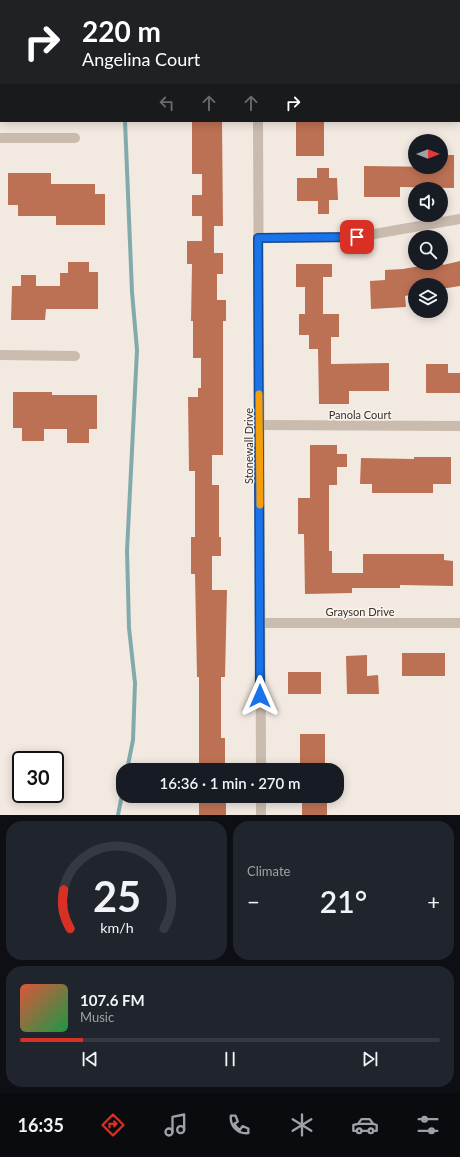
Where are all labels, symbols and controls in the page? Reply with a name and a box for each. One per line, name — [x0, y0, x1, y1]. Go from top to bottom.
text: 220 m — [82, 14, 161, 48]
icon: right — [16, 16, 68, 68]
text: Angelina Court — [82, 48, 200, 70]
icon: left — [156, 92, 178, 114]
icon: ahead — [198, 92, 220, 114]
icon: ahead — [240, 92, 262, 114]
icon: right — [282, 92, 304, 114]
north arrow — [408, 134, 448, 174]
map controls — [408, 134, 448, 318]
button: sound — [408, 182, 448, 222]
pin — [340, 220, 374, 254]
icon: arrive — [346, 226, 368, 248]
button: search — [408, 230, 448, 270]
button: layers — [408, 278, 448, 318]
street label: Stonewall Drive — [242, 408, 255, 484]
street label: Panola Court — [329, 408, 391, 421]
street label: Grayson Drive — [326, 605, 395, 618]
position arrow — [239, 675, 281, 717]
speed limit sign: 30 — [12, 751, 64, 803]
text: 16:36 · 1 min · 270 m — [160, 774, 300, 792]
text: Climate — [247, 863, 290, 879]
text: 25 — [92, 870, 141, 920]
text: 21° — [320, 883, 367, 919]
text: − — [247, 888, 260, 915]
text: + — [427, 888, 440, 915]
text: km/h — [100, 918, 133, 935]
text: 107.6 FM — [80, 991, 145, 1009]
text: Music — [80, 1009, 114, 1025]
icon: previous — [79, 1048, 101, 1070]
icon: pause — [219, 1048, 241, 1070]
icon: next — [359, 1048, 381, 1070]
icon: directions — [99, 1111, 127, 1139]
icon: music — [162, 1111, 190, 1139]
icon: phone — [225, 1111, 253, 1139]
icon: climate — [288, 1111, 316, 1139]
icon: car — [351, 1111, 379, 1139]
icon: filters — [414, 1111, 442, 1139]
text: 16:35 — [18, 1114, 64, 1136]

